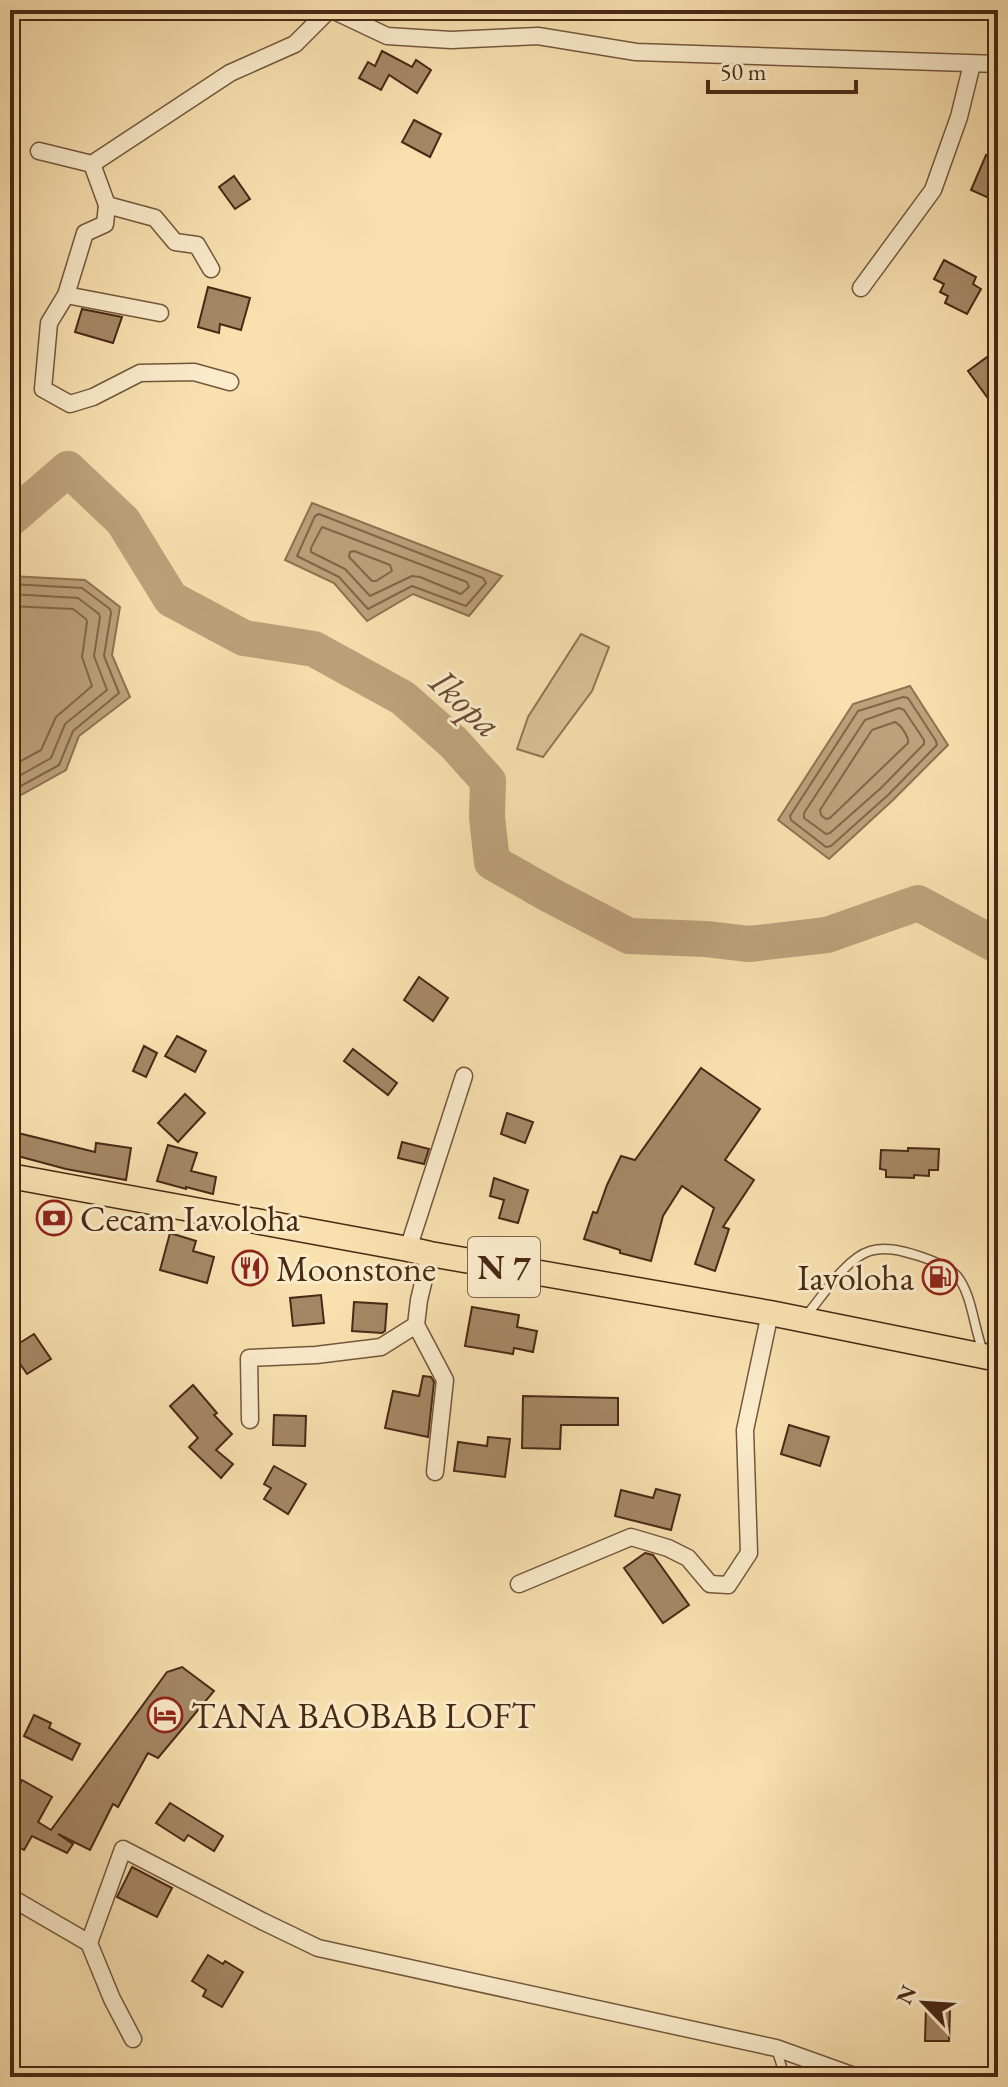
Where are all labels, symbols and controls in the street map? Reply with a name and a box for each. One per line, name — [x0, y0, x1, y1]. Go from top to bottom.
scale bar — [708, 44, 856, 94]
text: 50 m — [720, 56, 767, 87]
water label: Ikopa — [419, 656, 513, 748]
place label: Cecam Iavoloha — [80, 1195, 300, 1242]
bank icon: Cecam Iavoloha — [35, 1199, 73, 1237]
road number: N 7 — [468, 1237, 540, 1297]
place label: Moonstone — [276, 1245, 436, 1292]
restaurant icon: Moonstone — [231, 1249, 269, 1287]
place label: Iavoloha — [797, 1254, 915, 1301]
fuel station icon: Iavoloha — [921, 1258, 959, 1296]
place label: TANA BAOBAB LOFT — [191, 1692, 536, 1739]
hotel icon: TANA BAOBAB LOFT — [146, 1696, 184, 1734]
north arrow — [884, 1963, 964, 2043]
text: N — [889, 1980, 923, 2009]

